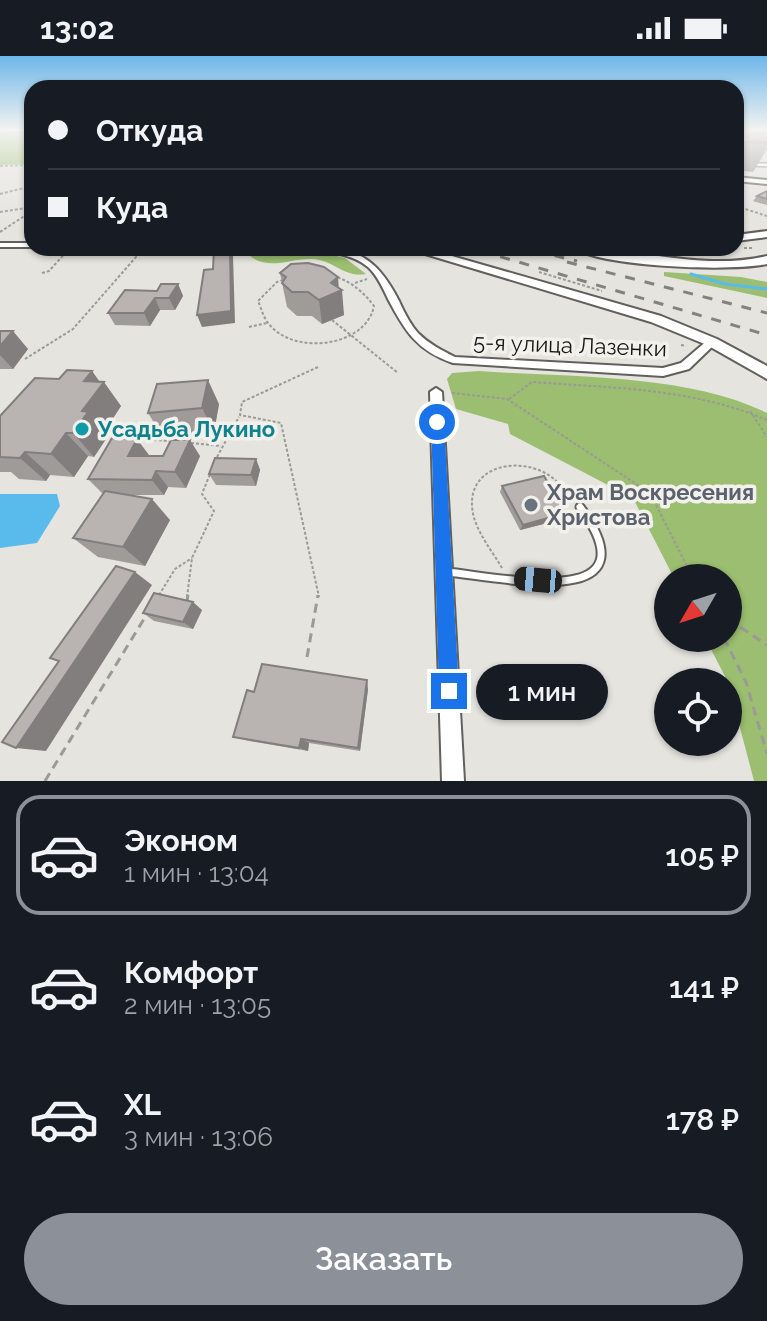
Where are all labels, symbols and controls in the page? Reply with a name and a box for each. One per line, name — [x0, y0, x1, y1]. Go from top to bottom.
text: 13:02 — [40, 11, 114, 46]
text: Откуда — [96, 113, 203, 148]
text: Куда — [96, 190, 168, 225]
street label: 5-я улица Лазенки — [473, 329, 667, 361]
route start — [419, 404, 455, 440]
place label: Усадьба Лукино — [97, 416, 275, 442]
marker: Усадьба Лукино — [73, 420, 91, 438]
place label: Храм Воскресения Христова — [546, 479, 754, 530]
marker: Храм Воскресения Христова — [522, 496, 540, 514]
north arrow — [654, 564, 742, 652]
map controls — [654, 564, 742, 756]
car — [513, 566, 563, 594]
callout: 1 мин — [477, 663, 609, 719]
button: locate — [654, 668, 742, 756]
route end — [431, 673, 467, 709]
text: 1 мин — [508, 677, 576, 707]
icon: car — [28, 819, 100, 891]
text: Эконом — [124, 823, 238, 858]
text: 105 ₽ — [665, 838, 739, 873]
text: 1 мин · 13:04 — [124, 858, 269, 888]
icon: car — [28, 951, 100, 1023]
text: Комфорт — [124, 955, 258, 990]
text: 141 ₽ — [669, 970, 739, 1005]
text: 2 мин · 13:05 — [124, 990, 271, 1020]
icon: car — [28, 1083, 100, 1155]
text: XL — [124, 1087, 161, 1122]
text: 178 ₽ — [666, 1102, 739, 1137]
text: 3 мин · 13:06 — [124, 1122, 273, 1152]
button: Заказать — [24, 1213, 743, 1305]

